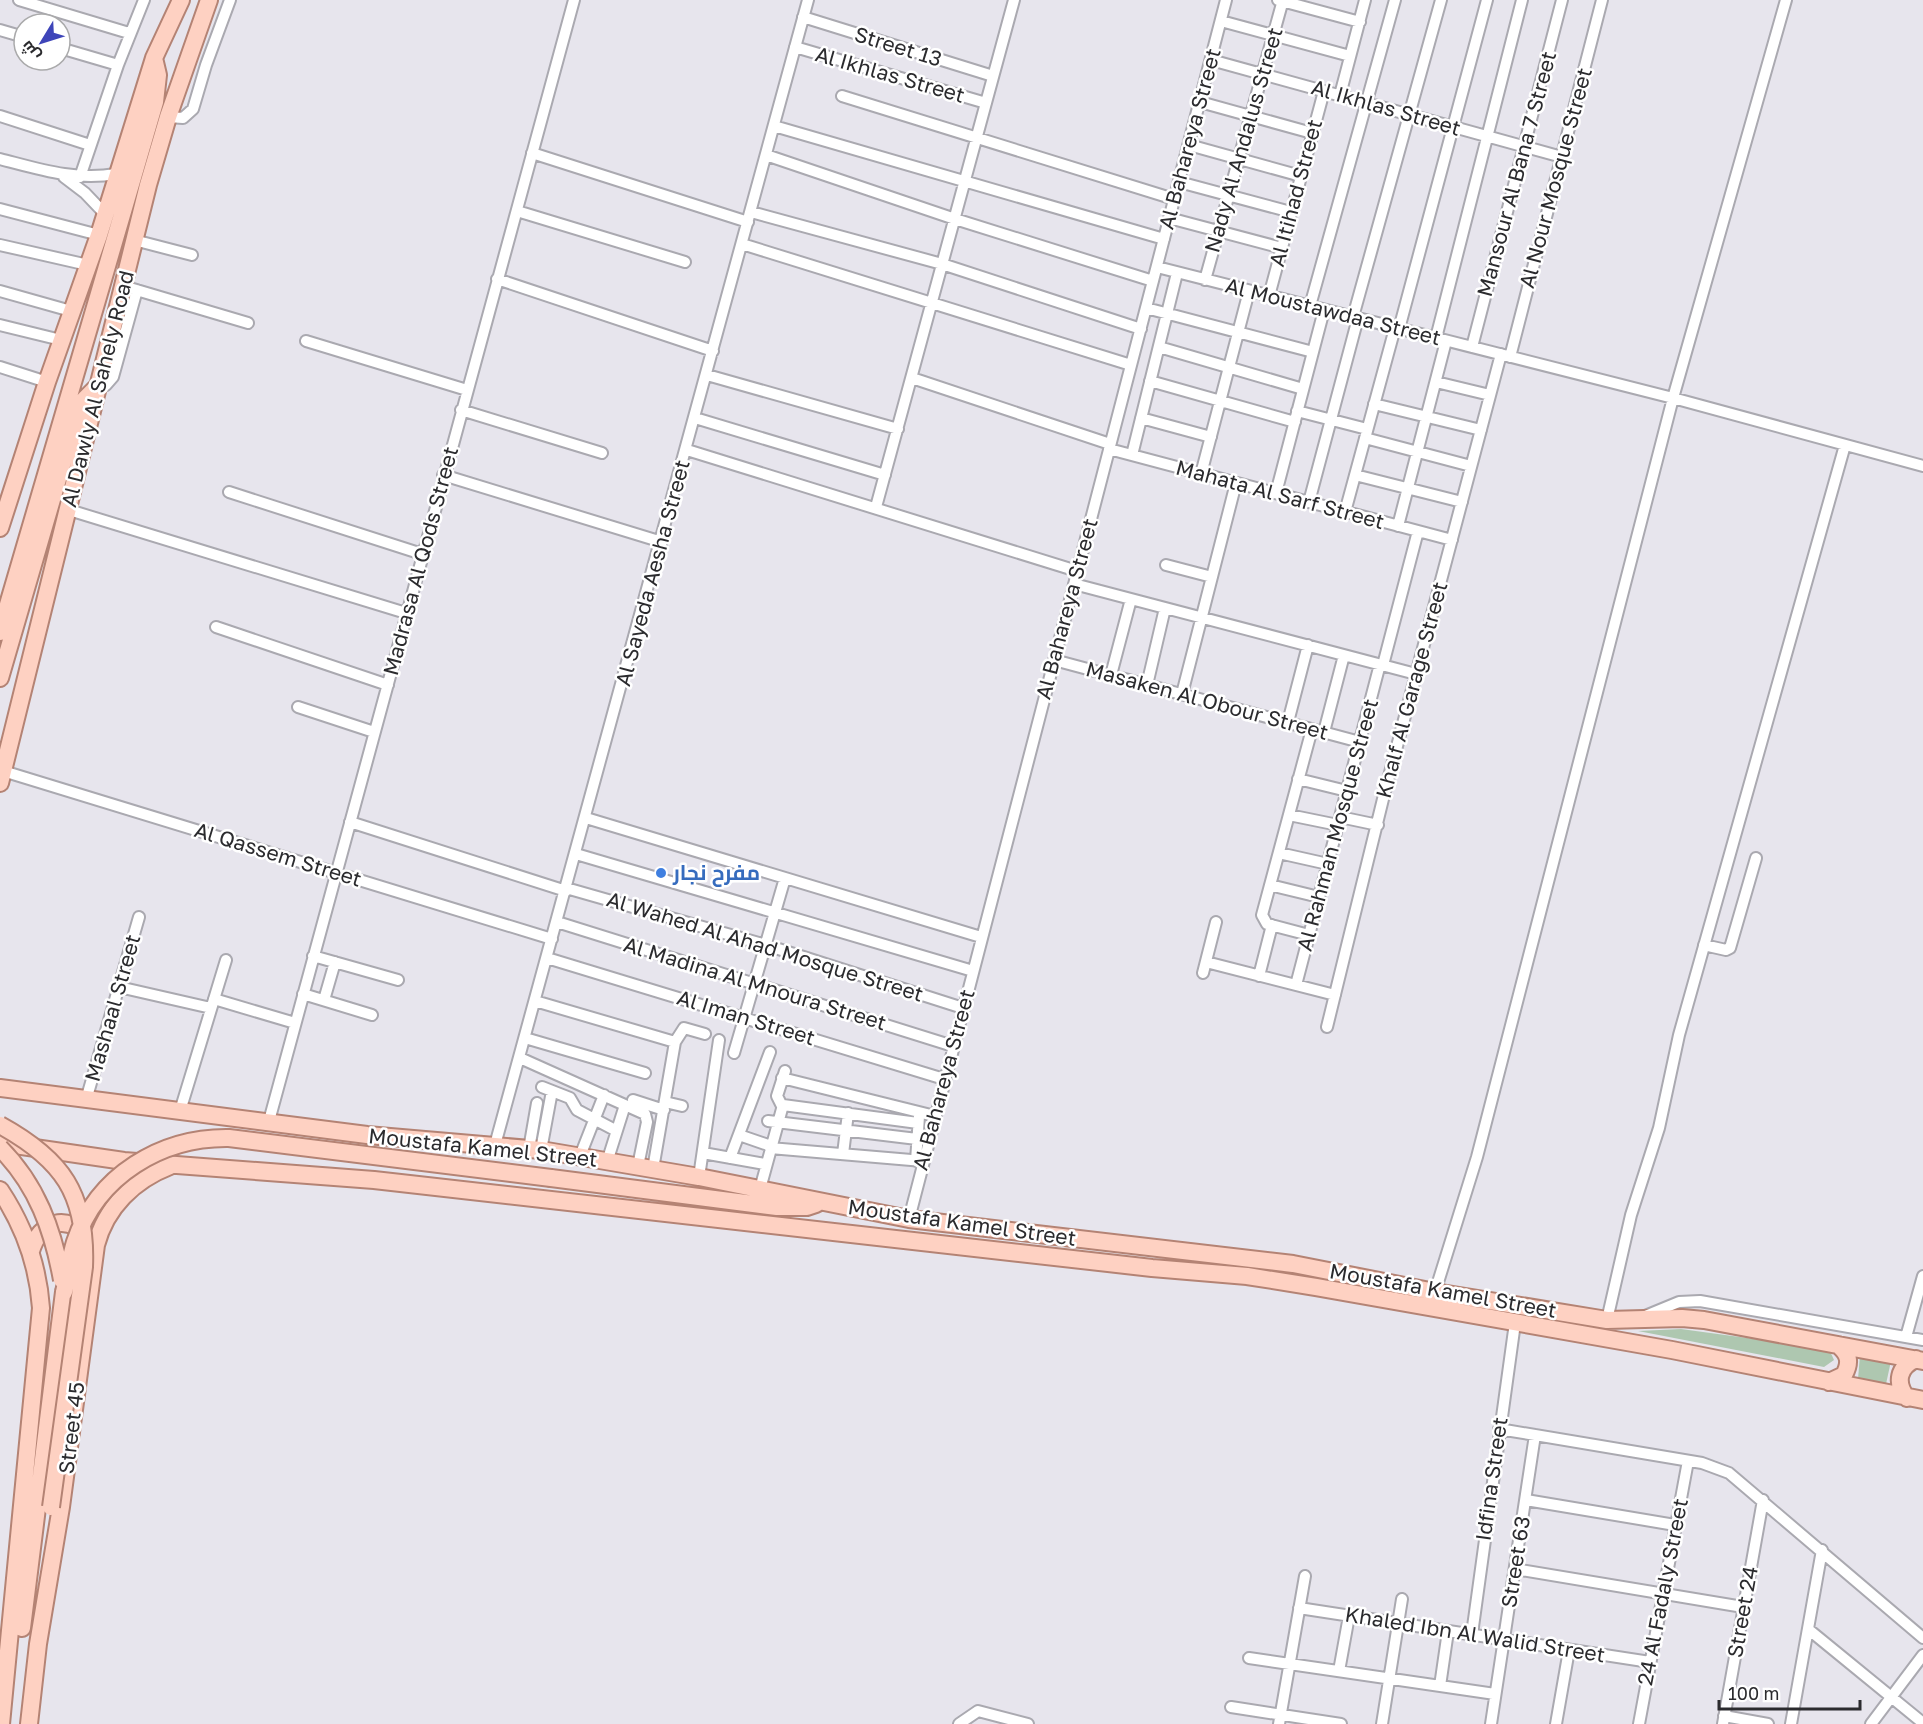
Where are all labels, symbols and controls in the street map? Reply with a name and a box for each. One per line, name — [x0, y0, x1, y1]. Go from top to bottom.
north arrow — [12, 12, 72, 72]
street label: Street 13 — [852, 20, 945, 72]
street label: Nady Al Andalus Street — [1198, 24, 1288, 255]
text: ش — [16, 37, 44, 65]
street label: Al Ikhlas Street — [813, 40, 968, 108]
street label: Al Bahareya Street — [1152, 45, 1226, 232]
street label: Mansour Al Bana 7 Street — [1471, 48, 1561, 299]
street label: Al Nour Mosque Street — [1513, 65, 1597, 291]
street label: Al Ikhlas Street — [1309, 73, 1464, 141]
street label: Al Itihad Street — [1263, 116, 1327, 269]
street label: Al Dawly Al Sahely Road — [55, 268, 139, 510]
street label: Al Moustawdaa Street — [1223, 272, 1444, 350]
street label: Madrasa Al Qods Street — [377, 443, 463, 678]
street label: Mahata Al Sarf Street — [1173, 454, 1387, 534]
street label: Al Sayeda Aesha Street — [609, 457, 695, 689]
street label: Al Bahareya Street — [1029, 515, 1103, 702]
street label: Khalf Al Garage Street — [1370, 579, 1452, 801]
street label: Masaken Al Obour Street — [1083, 655, 1331, 745]
street label: Al Rahman Mosque Street — [1291, 696, 1383, 954]
street label: Al Qassem Street — [192, 816, 365, 892]
place label: مفرح نجار — [672, 859, 760, 887]
marker: مفرح نجار — [654, 866, 668, 880]
street label: Al Wahed Al Ahad Mosque Street — [604, 885, 927, 1007]
street label: Mashaal Street — [79, 931, 145, 1084]
street label: Al Madina Al Mnoura Street — [621, 931, 890, 1035]
street label: Al Iman Street — [674, 984, 818, 1050]
street label: Al Bahareya Street — [906, 986, 980, 1173]
street label: Moustafa Kamel Street — [367, 1122, 599, 1172]
street label: Moustafa Kamel Street — [846, 1193, 1078, 1251]
street label: Moustafa Kamel Street — [1328, 1257, 1559, 1323]
street label: Street 45 — [52, 1380, 90, 1475]
street label: Idfina Street — [1469, 1415, 1513, 1543]
street label: 24 Al Fadaly Street — [1631, 1496, 1693, 1688]
street label: Street 63 — [1495, 1514, 1535, 1610]
street label: Street 24 — [1721, 1564, 1763, 1660]
street label: Khaled Ibn Al Walid Street — [1343, 1601, 1607, 1667]
scale bar — [1719, 1673, 1860, 1711]
text: 100 m — [1728, 1682, 1779, 1704]

